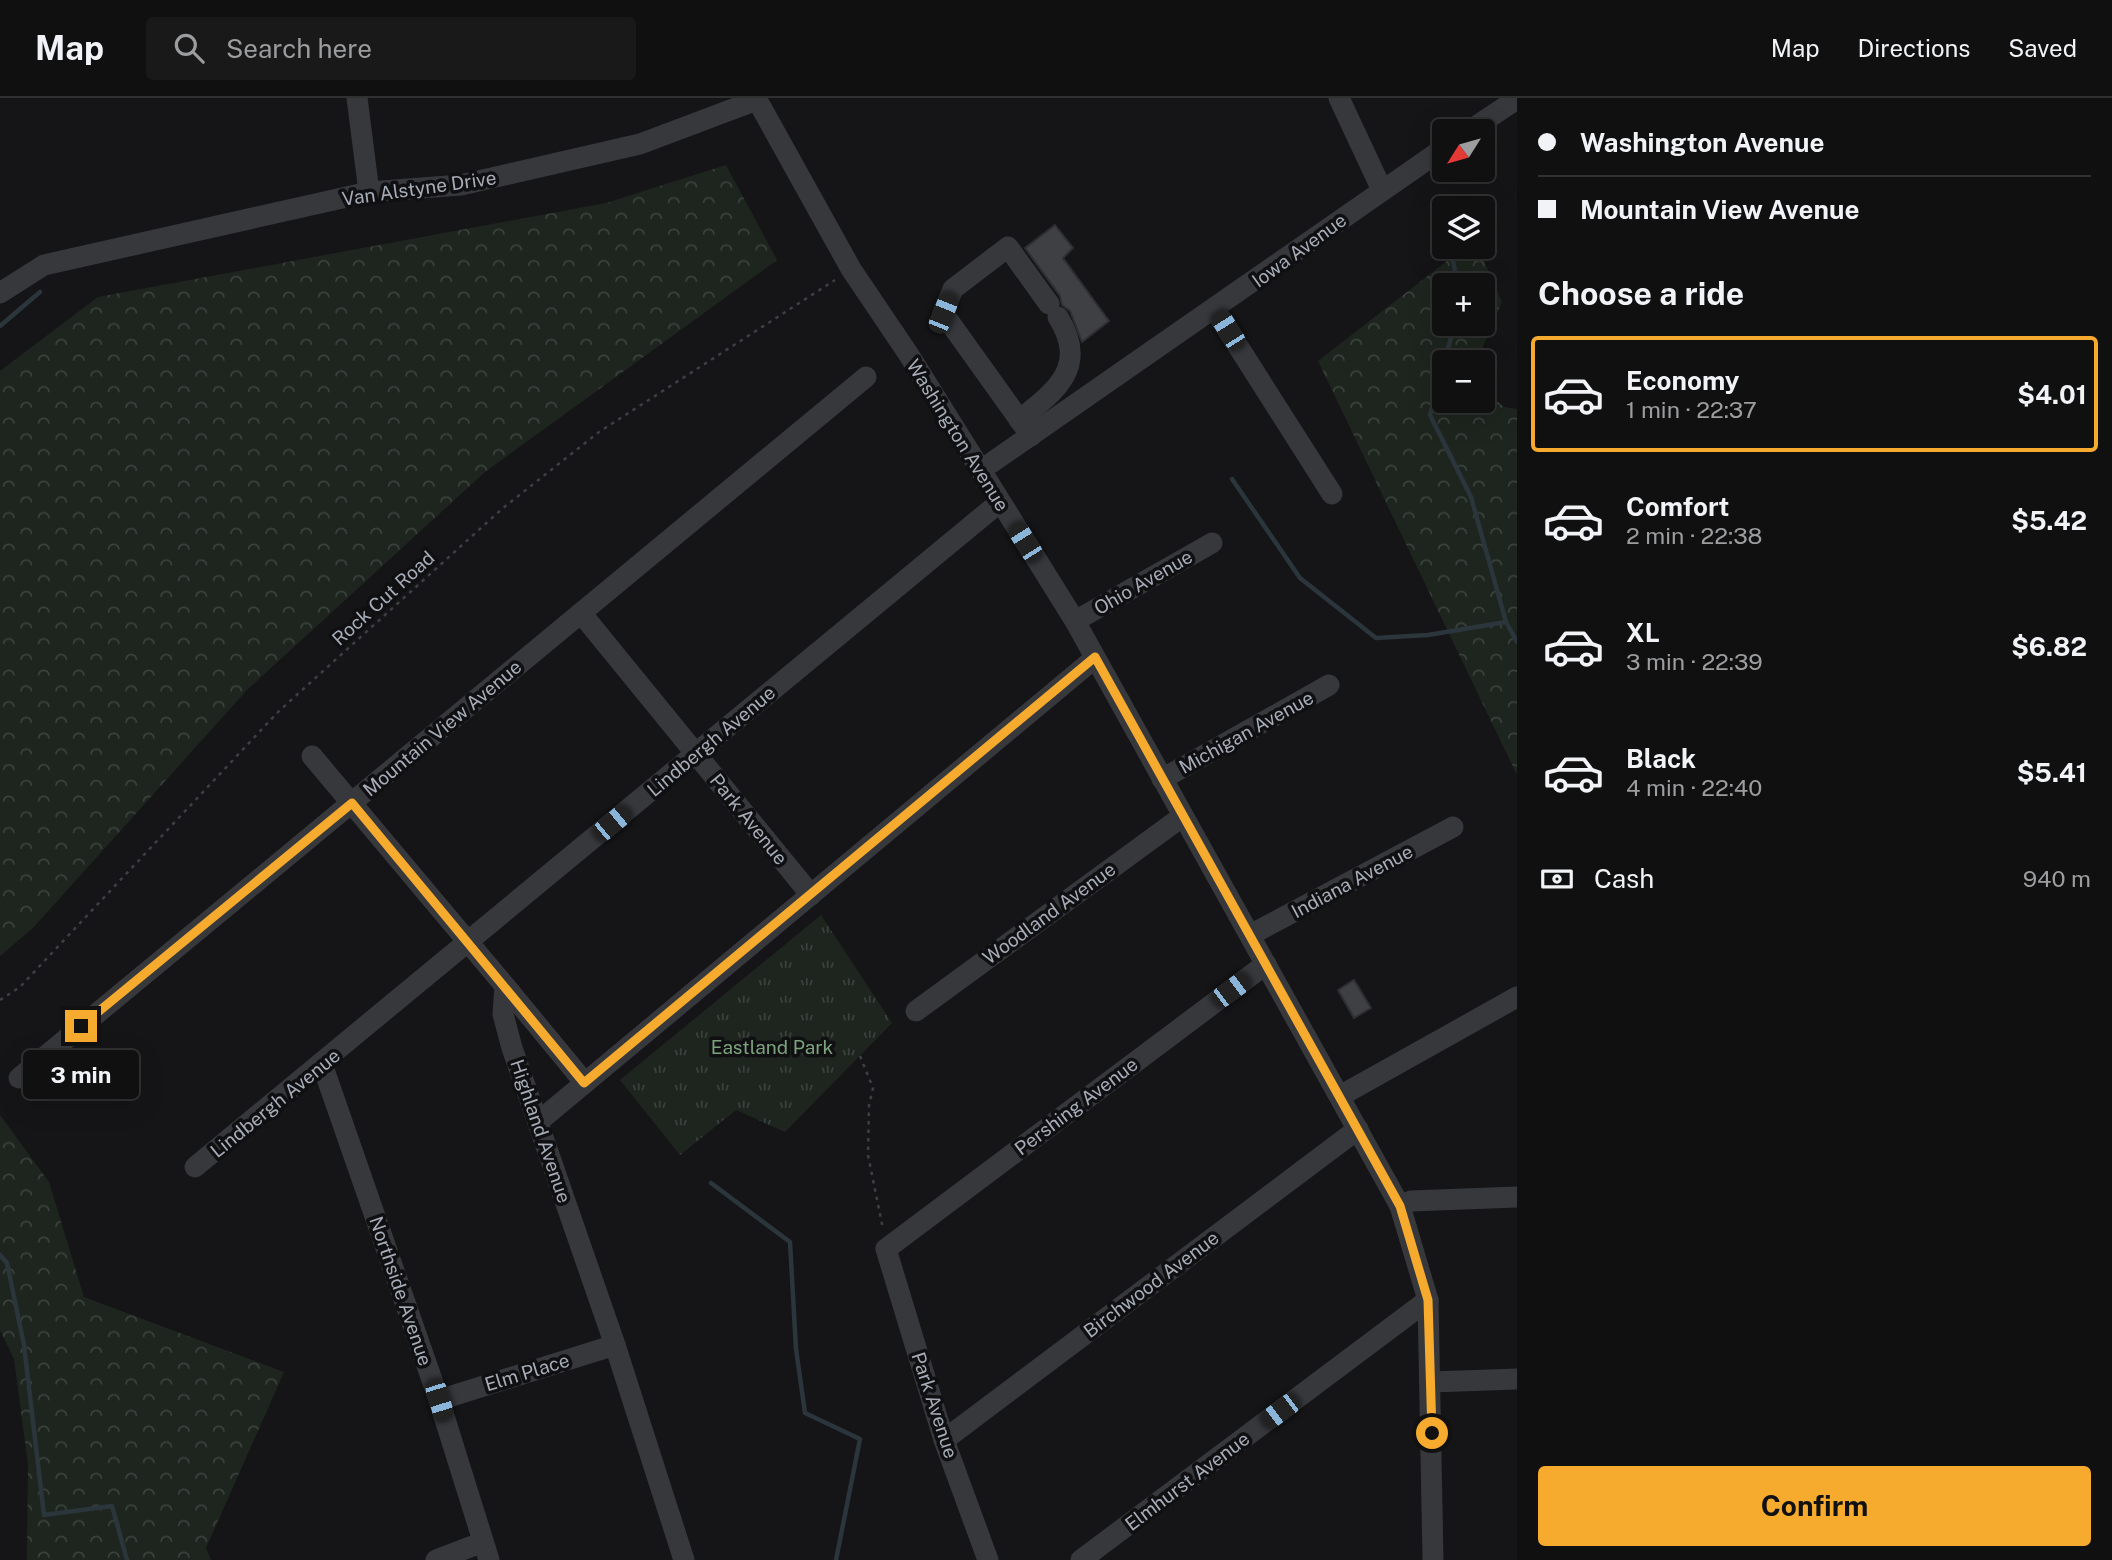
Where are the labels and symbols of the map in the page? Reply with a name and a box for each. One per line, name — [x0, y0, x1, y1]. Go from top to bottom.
north arrow — [1432, 119, 1494, 182]
street label: Van Alstyne Drive — [340, 166, 498, 210]
street label: Iowa Avenue — [1248, 209, 1350, 291]
car — [926, 290, 961, 336]
car — [1208, 307, 1249, 353]
street label: Washington Avenue — [902, 355, 1014, 515]
car — [1005, 519, 1046, 565]
street label: Ohio Avenue — [1090, 545, 1196, 619]
street label: Rock Cut Road — [327, 546, 439, 650]
street label: Mountain View Avenue — [358, 655, 526, 801]
street label: Lindbergh Avenue — [643, 681, 779, 801]
street label: Michigan Avenue — [1175, 686, 1317, 778]
street label: Park Avenue — [706, 769, 792, 869]
car — [590, 801, 635, 845]
street label: Indiana Avenue — [1288, 840, 1416, 922]
street label: Woodland Avenue — [978, 858, 1120, 968]
car — [1208, 969, 1255, 1011]
route end — [65, 1010, 97, 1042]
park label: Eastland Park — [711, 1036, 834, 1058]
street label: Lindbergh Avenue — [206, 1044, 344, 1162]
callout: 3 min — [23, 1051, 139, 1100]
street label: Pershing Avenue — [1010, 1053, 1142, 1159]
street label: Highland Avenue — [506, 1056, 576, 1206]
street label: Northside Avenue — [365, 1213, 437, 1369]
street label: Birchwood Avenue — [1079, 1226, 1223, 1342]
street label: Elm Place — [482, 1349, 572, 1395]
street label: Park Avenue — [907, 1349, 963, 1461]
car — [423, 1377, 456, 1423]
car — [1257, 1390, 1304, 1432]
route start — [1416, 1417, 1448, 1449]
street label: Elmhurst Avenue — [1121, 1427, 1253, 1535]

